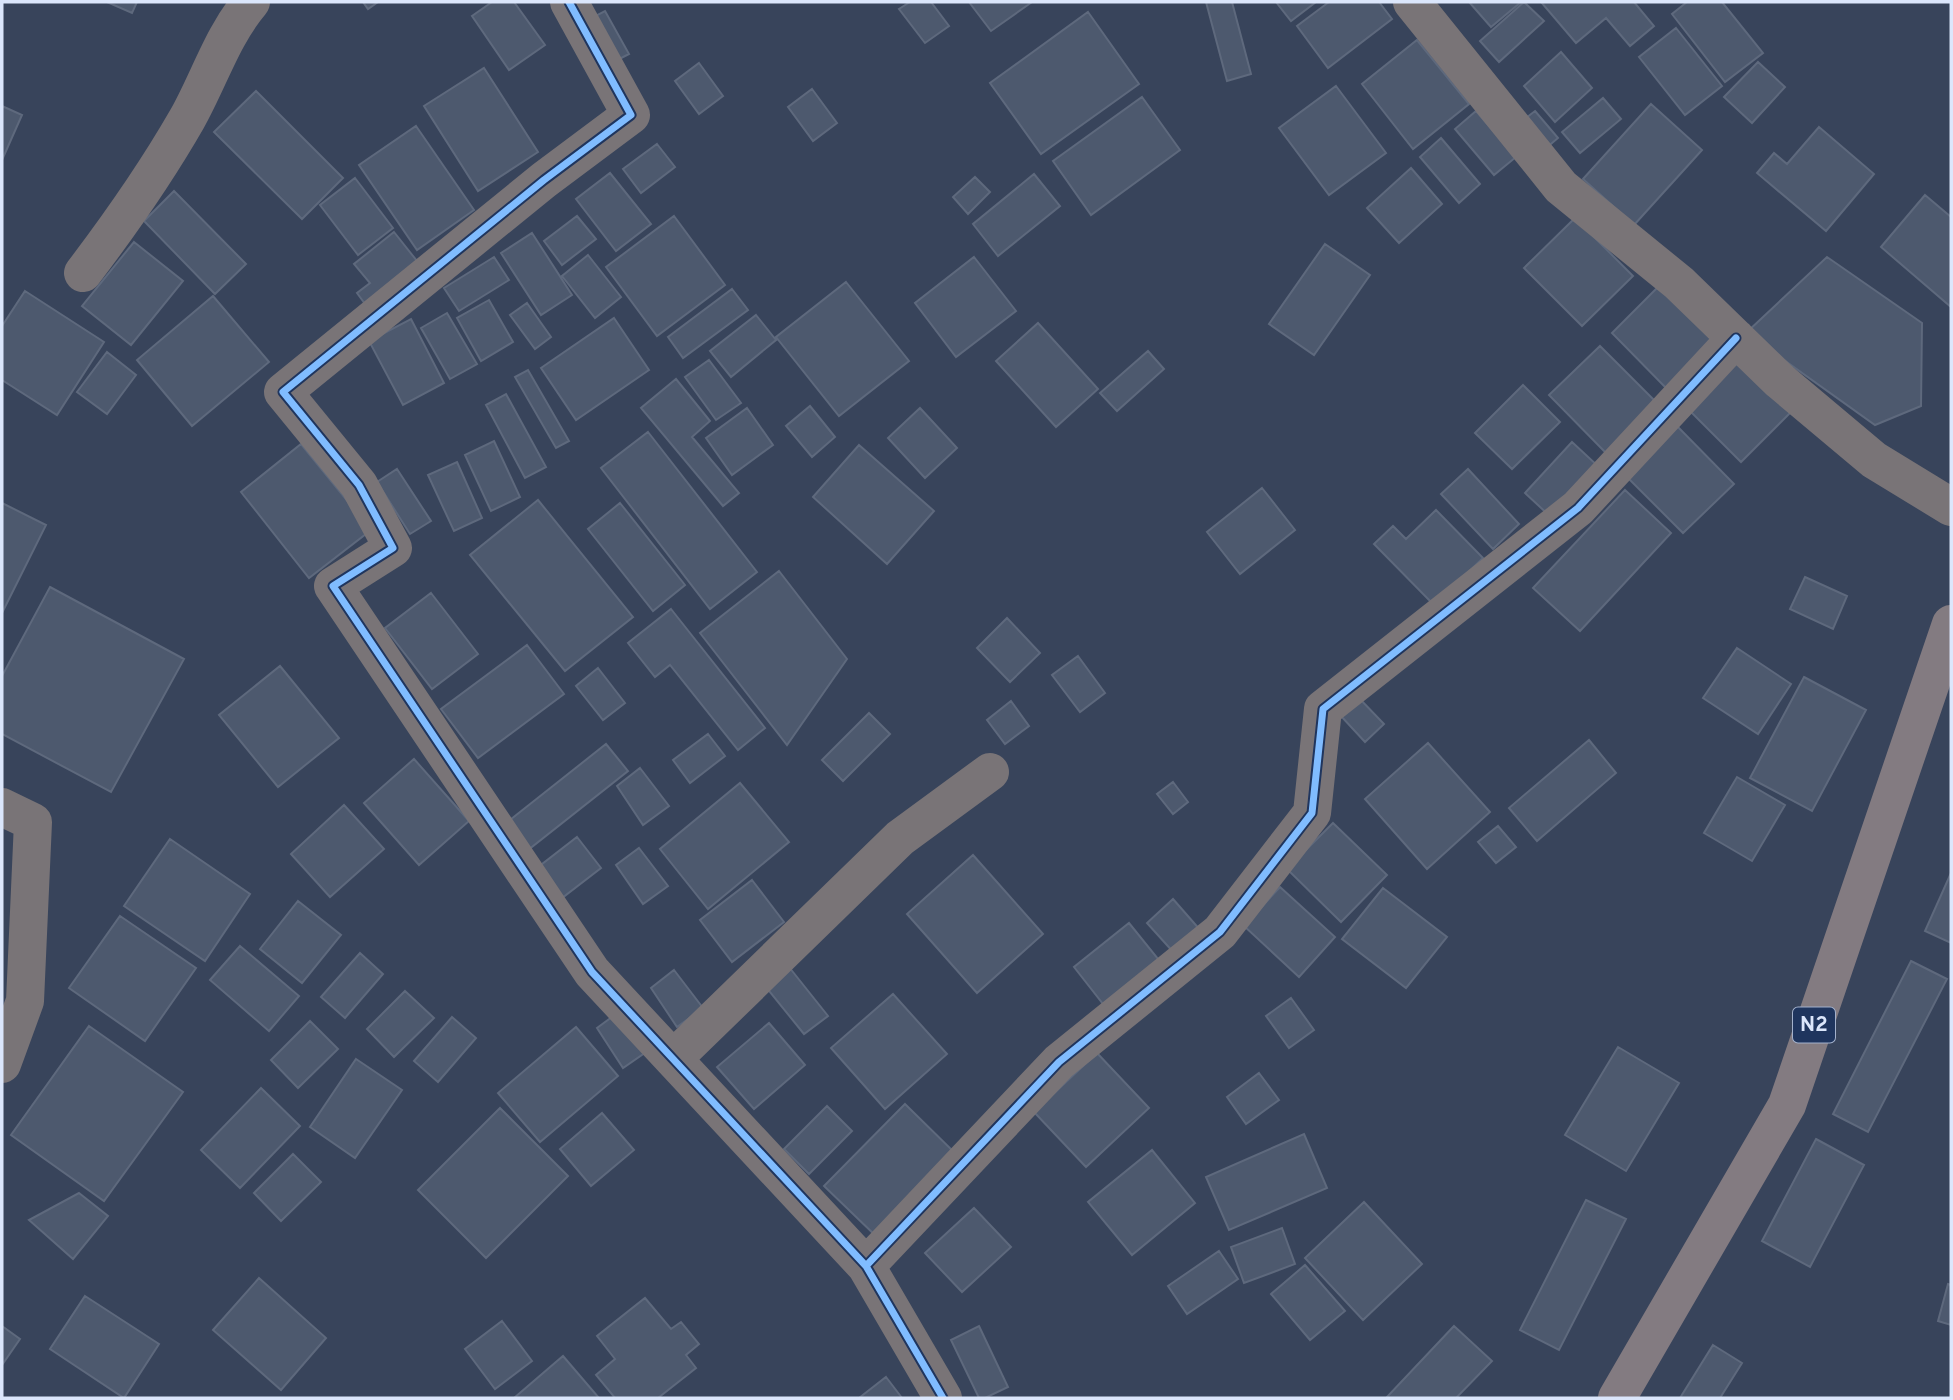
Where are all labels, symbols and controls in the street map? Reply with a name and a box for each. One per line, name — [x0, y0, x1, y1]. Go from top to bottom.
road number: N2 — [1793, 1007, 1835, 1042]

